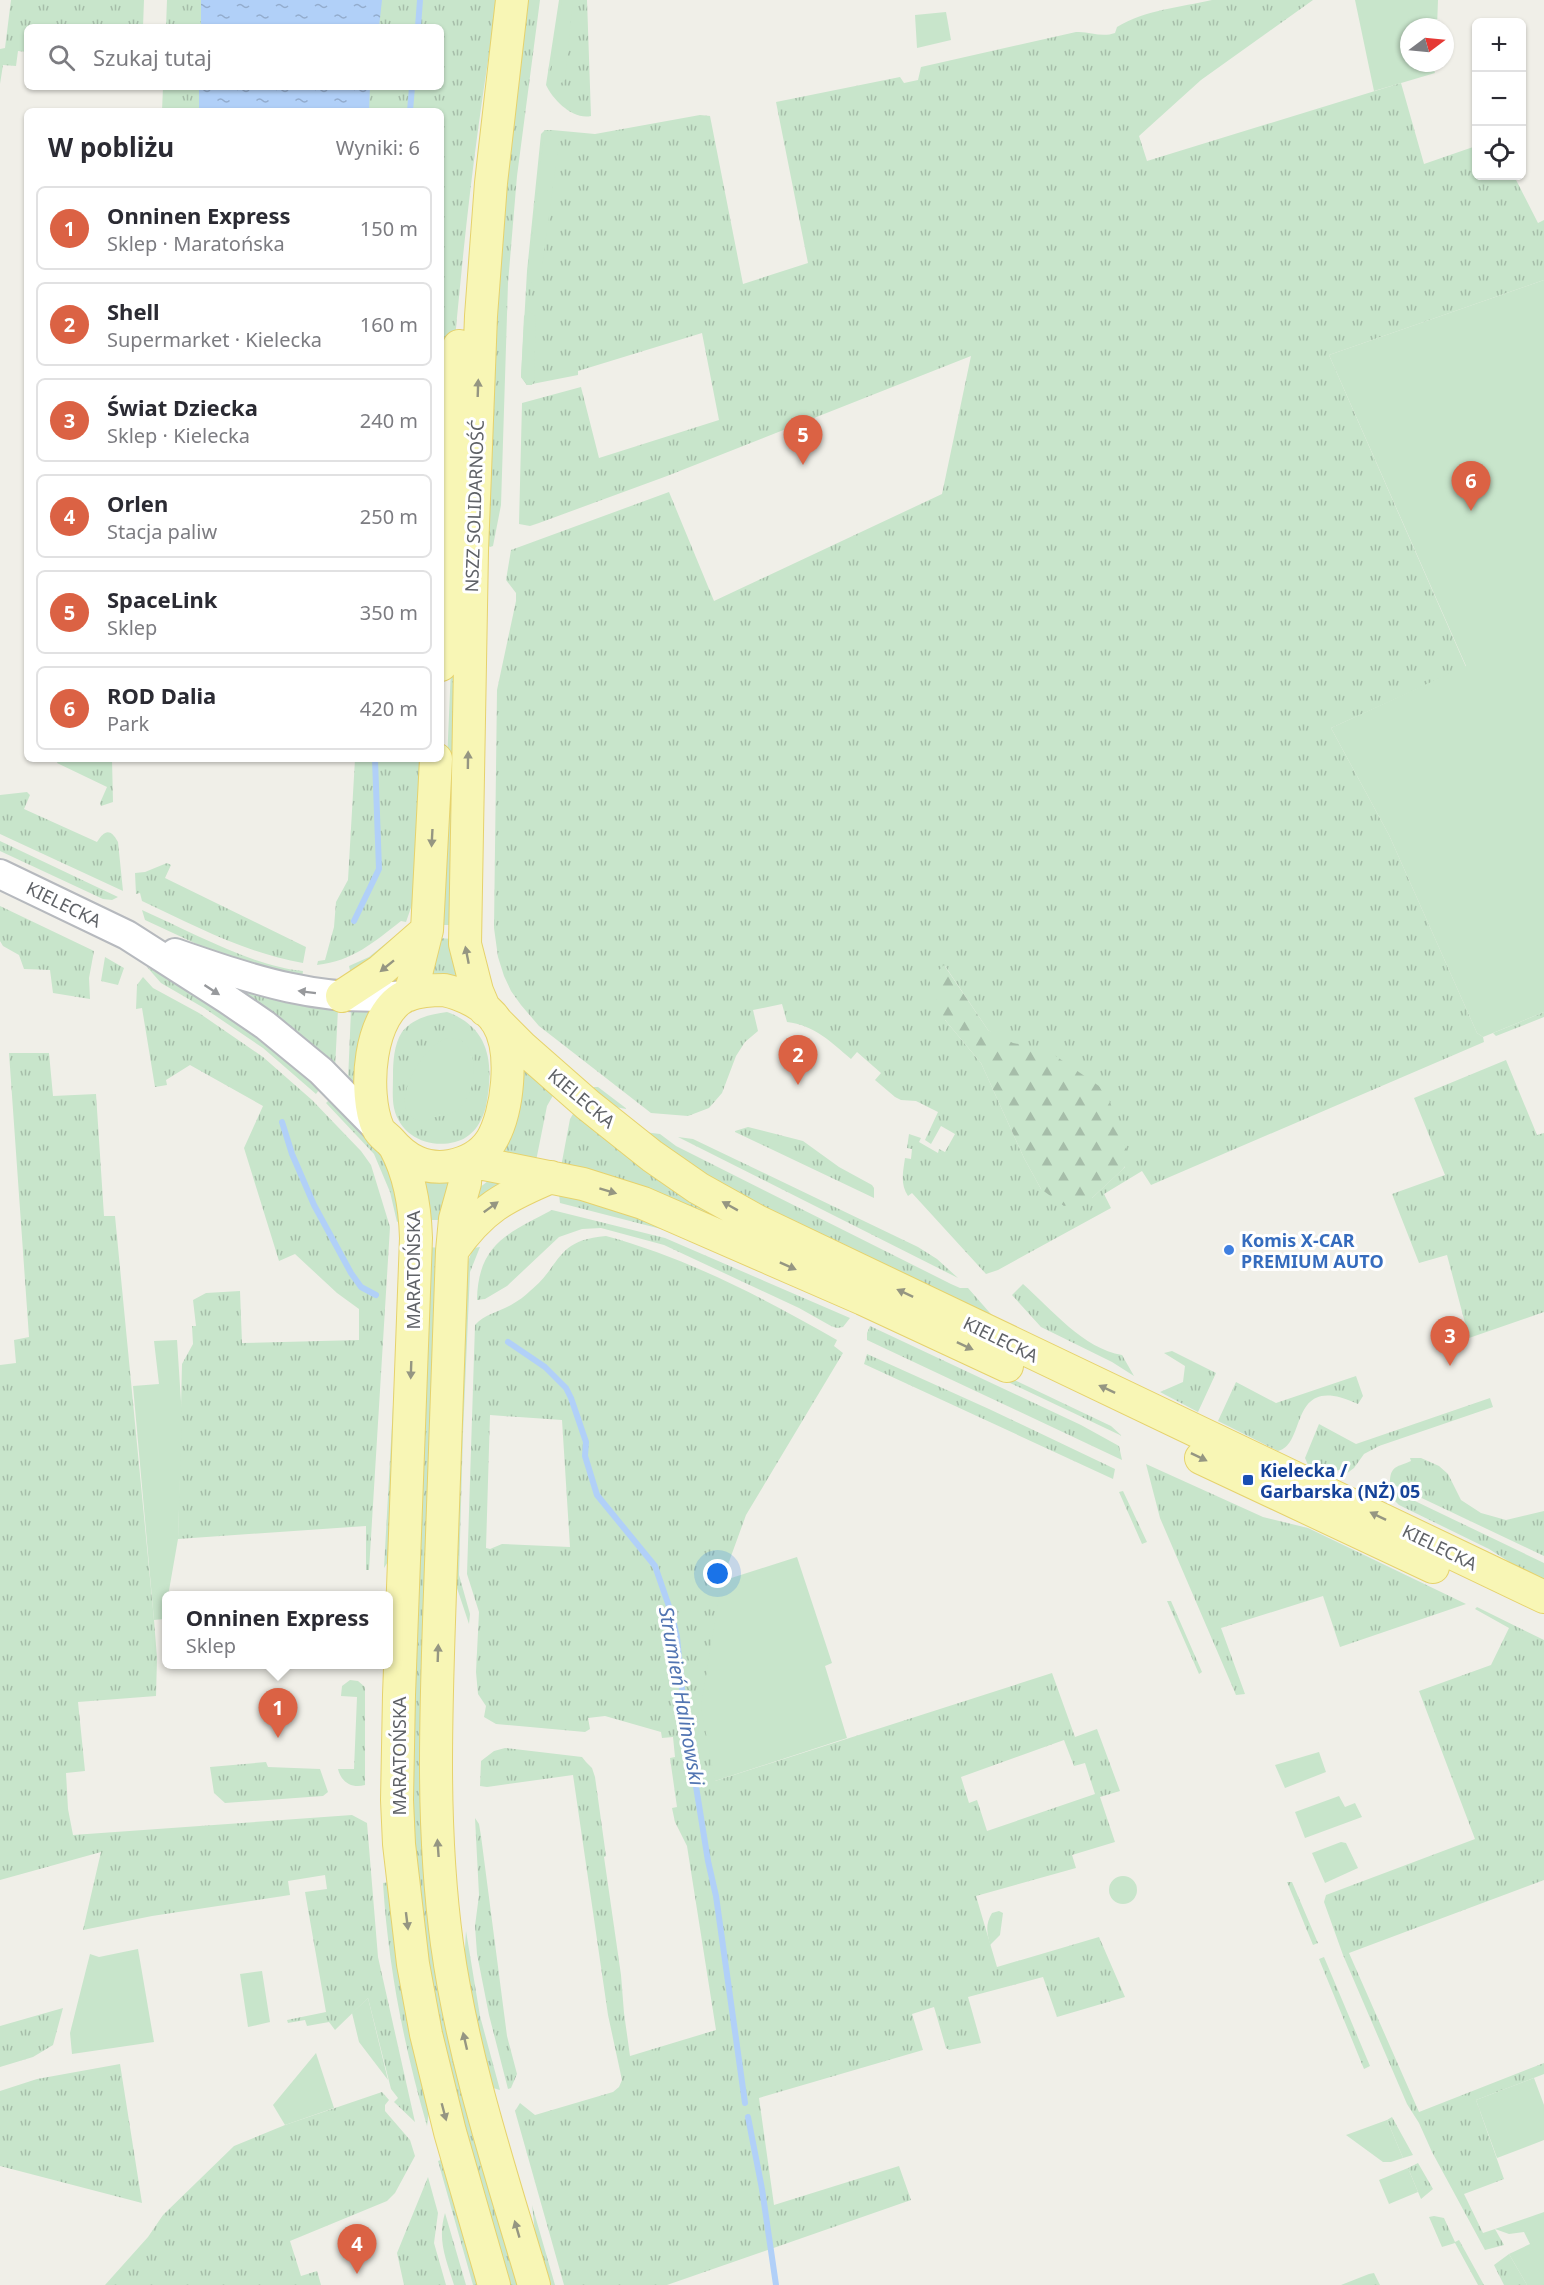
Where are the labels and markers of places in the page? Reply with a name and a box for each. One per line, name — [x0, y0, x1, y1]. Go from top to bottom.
pin: 5 — [784, 416, 822, 465]
pin: 6 — [1452, 462, 1490, 511]
pin: 2 — [778, 1036, 818, 1085]
place label: Komis X-CAR PREMIUM AUTO — [1241, 1228, 1384, 1273]
marker: Komis X-CAR PREMIUM AUTO — [1222, 1243, 1236, 1257]
pin: 3 — [1430, 1316, 1470, 1366]
place label: Kielecka / Garbarska (NŻ) 05 — [1260, 1458, 1420, 1503]
marker: Kielecka / Garbarska (NŻ) 05 — [1241, 1473, 1255, 1487]
pin: 1 — [258, 1688, 298, 1738]
pin: 4 — [338, 2224, 376, 2274]

